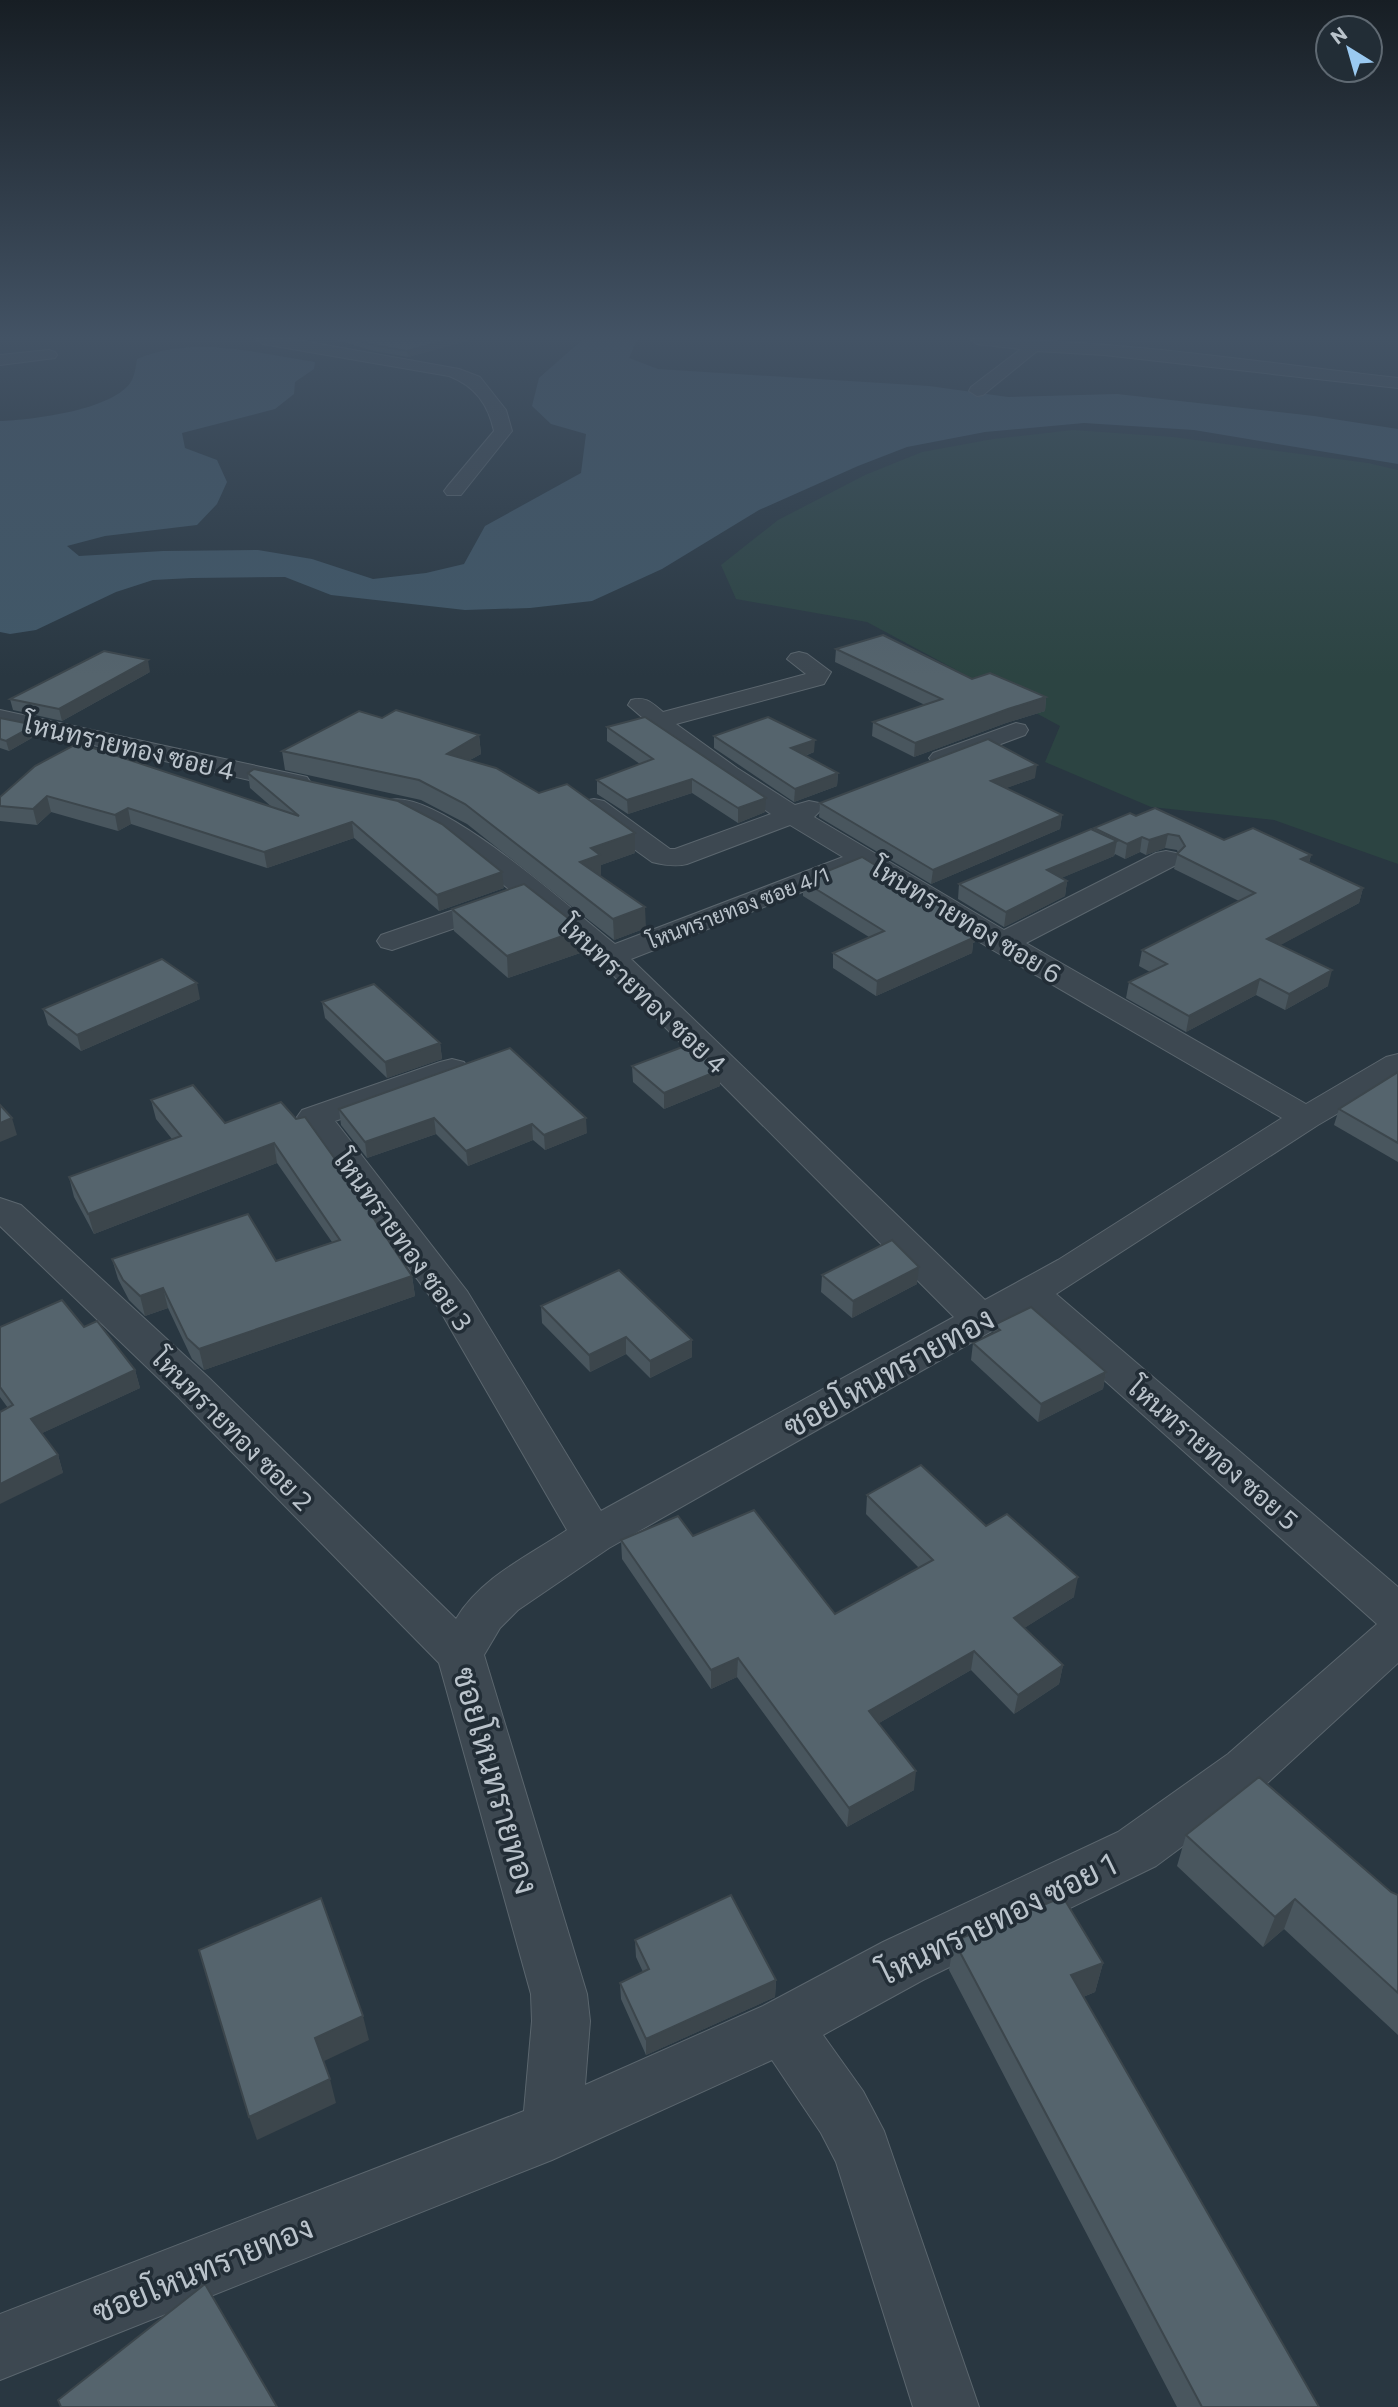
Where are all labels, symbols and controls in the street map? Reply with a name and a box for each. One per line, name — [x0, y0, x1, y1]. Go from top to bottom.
north arrow — [1314, 14, 1384, 84]
text: N — [1326, 22, 1351, 49]
street label: โหนทรายทอง ซอย 4 — [18, 706, 238, 785]
street label: โหนทรายทอง ซอย 6 — [865, 850, 1068, 989]
street label: โหนทรายทอง ซอย 4/1 — [643, 861, 832, 954]
street label: โหนทรายทอง ซอย 4 — [553, 908, 734, 1079]
street label: โหนทรายทอง ซอย 3 — [327, 1142, 480, 1336]
street label: ซอยโหนทรายทอง — [776, 1297, 1000, 1445]
street label: โหนทรายทอง ซอย 2 — [145, 1341, 320, 1516]
street label: โหนทรายทอง ซอย 5 — [1121, 1369, 1305, 1535]
street label: ซอยโหนทรายทอง — [445, 1662, 549, 1898]
street label: โหนทรายทอง ซอย 1 — [869, 1842, 1123, 1993]
street label: ซอยโหนทรายทอง — [86, 2206, 318, 2330]

